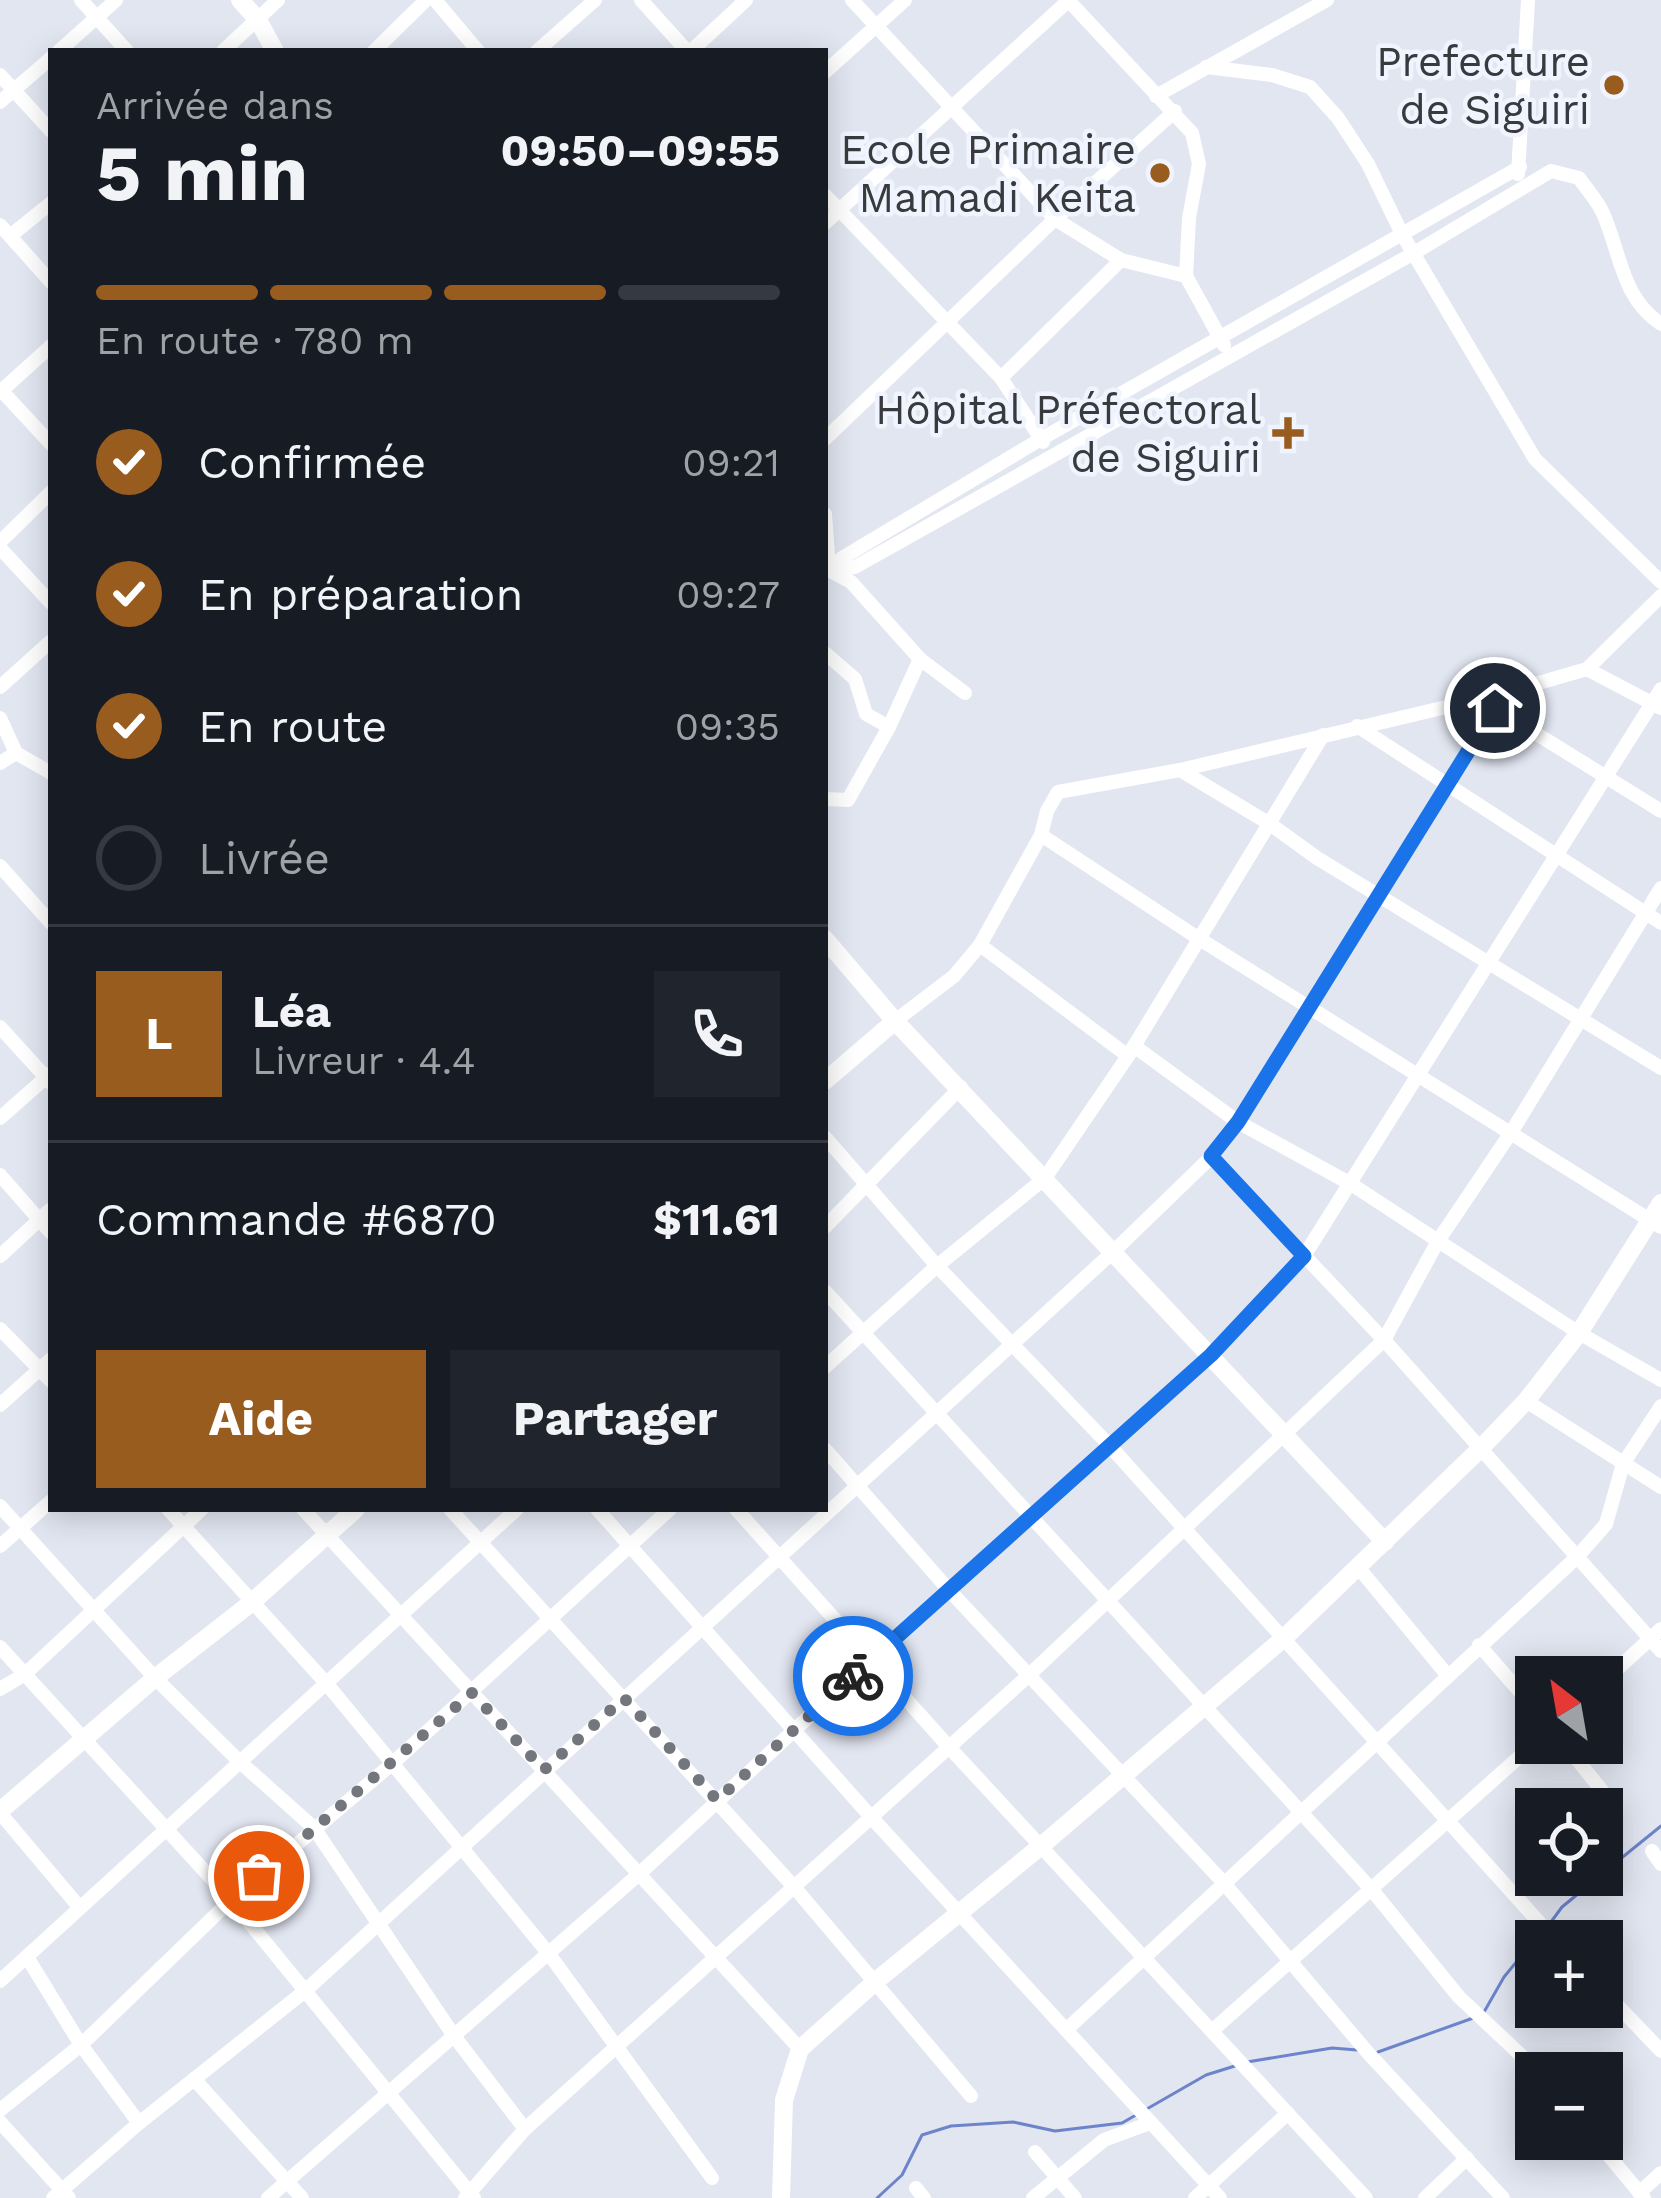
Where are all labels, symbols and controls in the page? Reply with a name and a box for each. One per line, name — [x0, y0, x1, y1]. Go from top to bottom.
place label: Prefecture de Siguiri — [1376, 37, 1590, 134]
marker: Prefecture de Siguiri — [1601, 72, 1627, 98]
text: Arrivée dans — [96, 83, 334, 128]
text: 09:50–09:55 — [501, 124, 780, 177]
place label: Ecole Primaire Mamadi Keita — [840, 125, 1136, 222]
text: 5 min — [96, 127, 308, 219]
marker: Ecole Primaire Mamadi Keita — [1147, 160, 1173, 186]
text: En route · 780 m — [96, 318, 414, 363]
place label: Hôpital Préfectoral de Siguiri — [875, 385, 1261, 482]
marker: Hôpital Préfectoral de Siguiri — [1272, 417, 1304, 449]
icon: check — [96, 429, 162, 495]
text: Confirmée — [198, 436, 426, 489]
text: 09:21 — [682, 440, 780, 485]
icon: check — [96, 561, 162, 627]
text: En préparation — [198, 568, 523, 621]
text: 09:27 — [676, 572, 780, 617]
pin — [1444, 657, 1546, 759]
icon: home — [1462, 675, 1528, 741]
icon: check — [96, 693, 162, 759]
text: En route — [198, 700, 387, 753]
text: 09:35 — [675, 704, 780, 749]
text: Livrée — [198, 832, 330, 885]
button: phone — [654, 971, 780, 1097]
text: Léa — [252, 985, 331, 1038]
text: L — [145, 1007, 173, 1060]
text: Livreur · 4.4 — [252, 1038, 475, 1083]
text: Commande #6870 — [96, 1193, 497, 1246]
text: $11.61 — [653, 1193, 780, 1246]
button: Aide — [96, 1350, 426, 1488]
button: Partager — [450, 1350, 780, 1488]
courier — [793, 1616, 913, 1736]
icon: bike — [820, 1643, 886, 1709]
north arrow — [1515, 1656, 1623, 1764]
map controls — [1515, 1656, 1623, 2160]
button: locate — [1515, 1788, 1623, 1896]
pin — [208, 1825, 310, 1927]
icon: bag — [226, 1843, 292, 1909]
button: + — [1515, 1920, 1623, 2028]
button: − — [1515, 2052, 1623, 2160]

